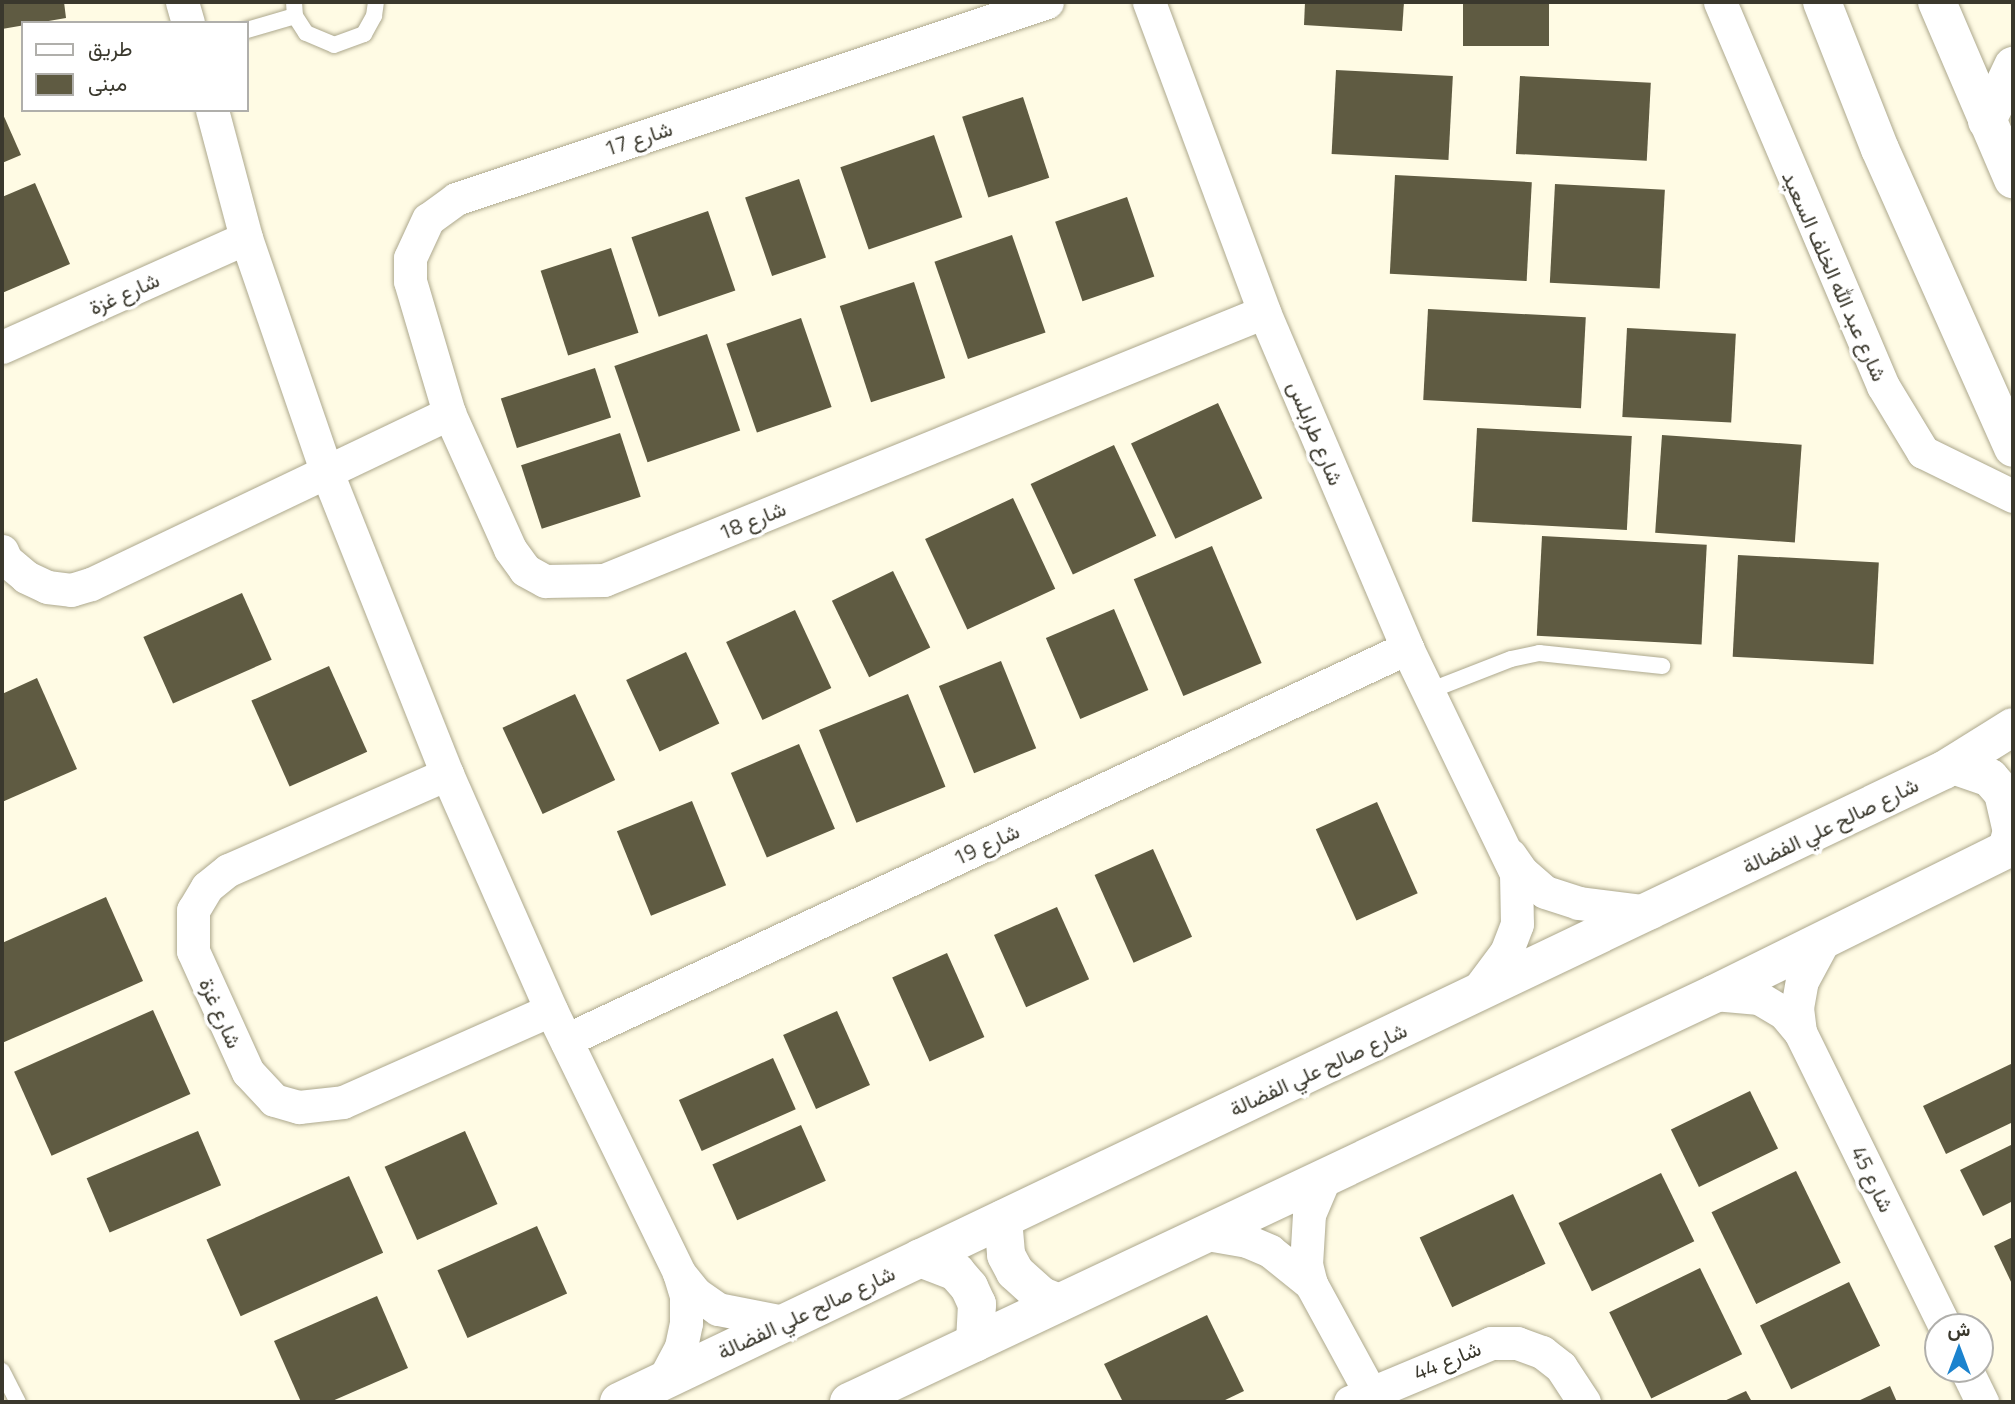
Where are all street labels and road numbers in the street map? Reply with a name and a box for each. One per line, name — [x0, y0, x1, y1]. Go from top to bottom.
street label: شارع 17 — [601, 115, 675, 161]
street label: شارع عبد الله الخلف السعيد — [1777, 167, 1893, 385]
street label: شارع غزة — [85, 266, 163, 320]
street label: شارع طرابلس — [1283, 377, 1349, 489]
street label: شارع 18 — [715, 495, 789, 545]
street label: شارع صالح علي الفضالة — [1738, 771, 1922, 879]
street label: شارع 19 — [949, 818, 1023, 870]
street label: شارع غزة — [194, 974, 248, 1052]
street label: شارع صالح علي الفضالة — [1225, 1017, 1411, 1121]
street label: شارع 45 — [1846, 1142, 1900, 1216]
street label: شارع صالح علي الفضالة — [713, 1260, 899, 1364]
street label: شارع 44 — [1410, 1335, 1484, 1385]

